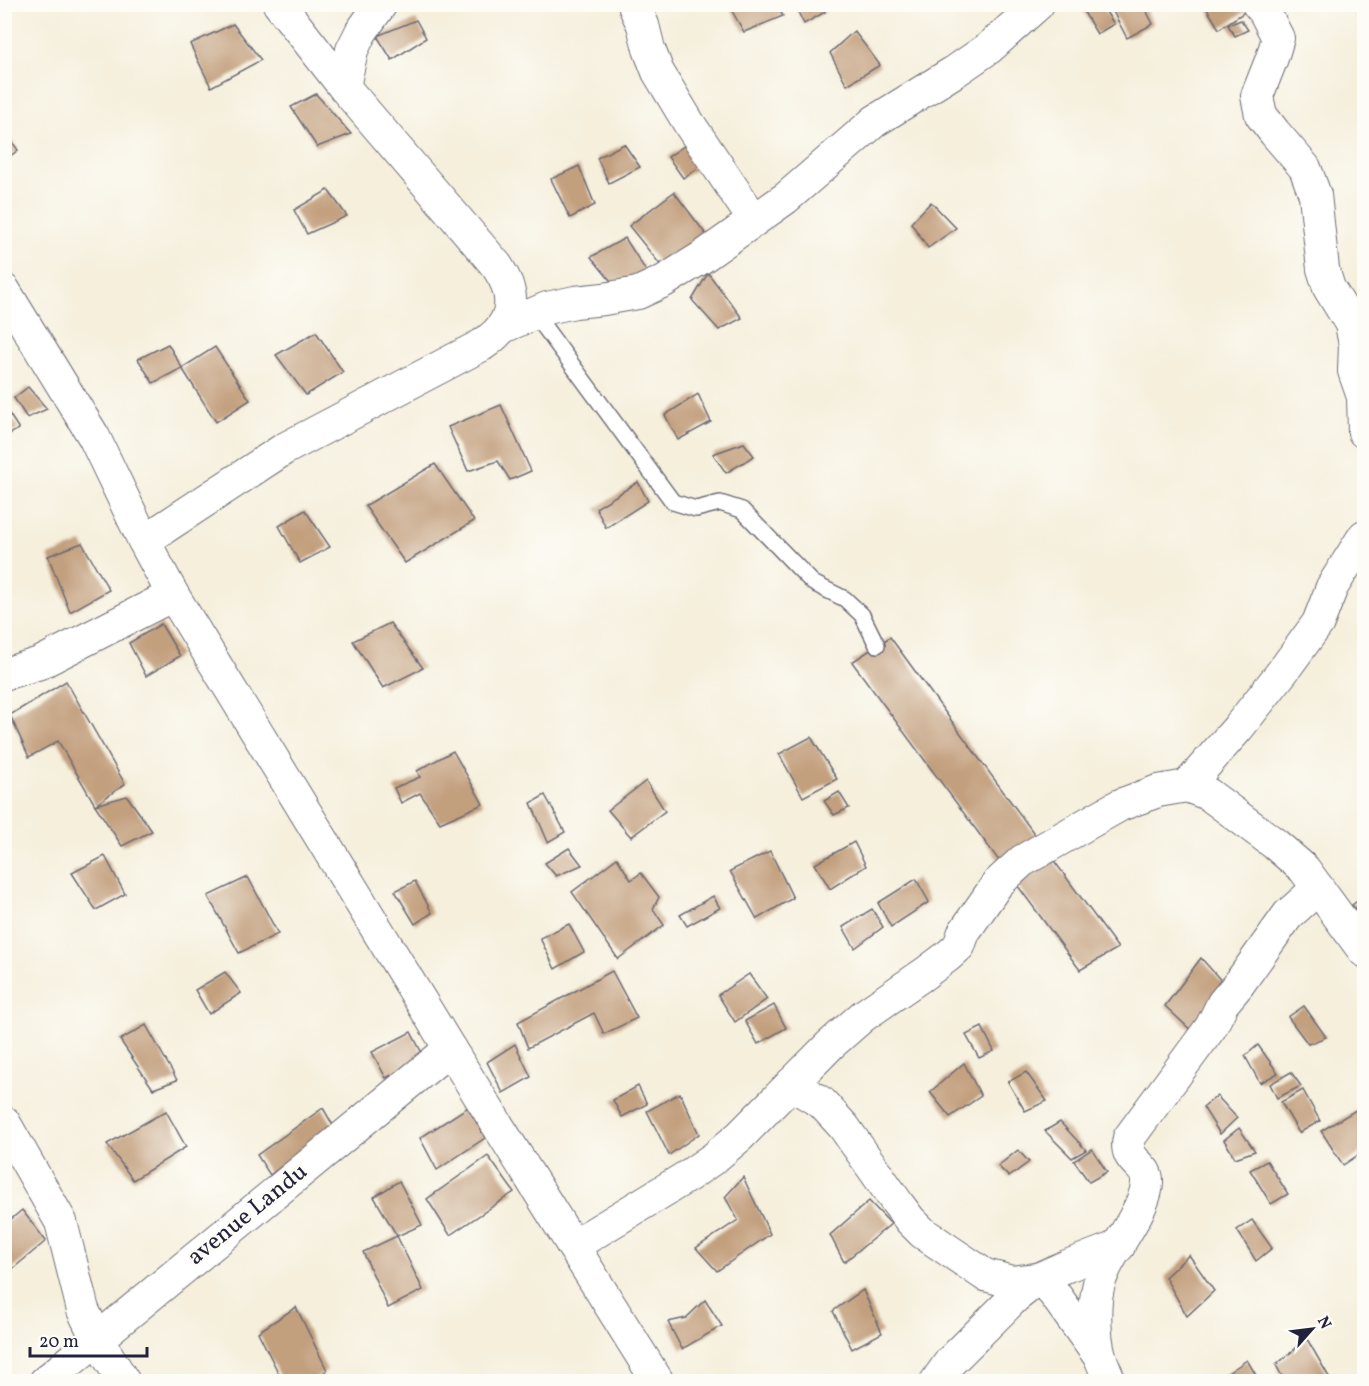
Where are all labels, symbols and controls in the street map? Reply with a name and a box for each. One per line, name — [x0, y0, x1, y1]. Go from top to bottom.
street label: avenue Landu — [181, 1156, 315, 1274]
north arrow — [1282, 1299, 1342, 1359]
text: N — [1311, 1313, 1336, 1334]
scale bar — [30, 1320, 147, 1358]
text: 20 m — [39, 1330, 79, 1355]

